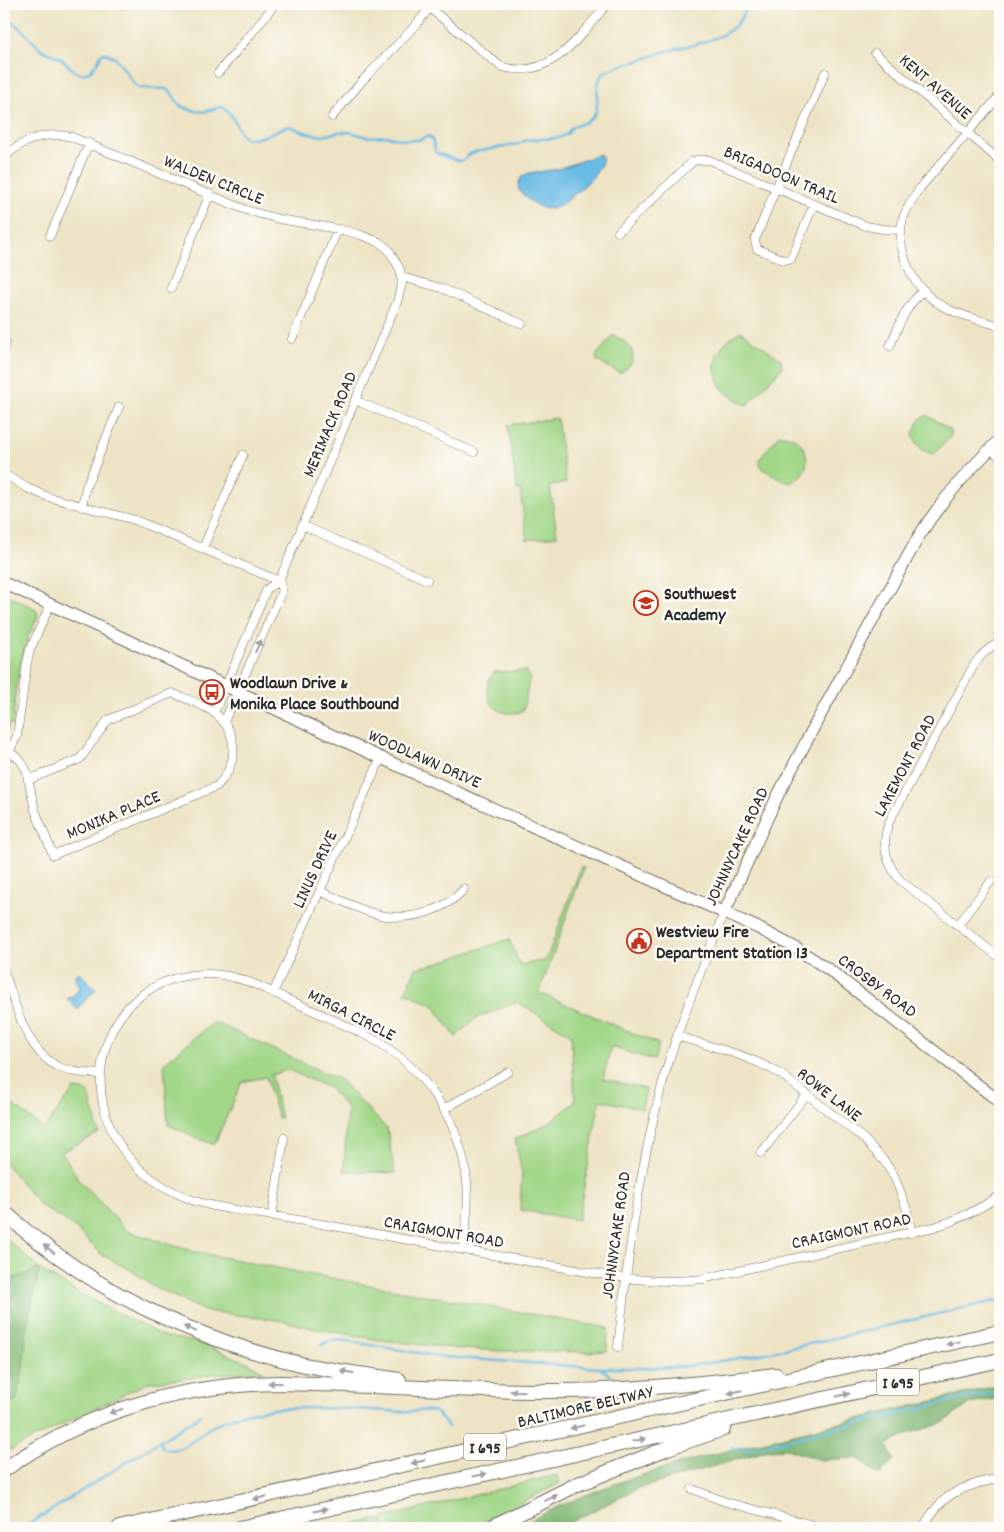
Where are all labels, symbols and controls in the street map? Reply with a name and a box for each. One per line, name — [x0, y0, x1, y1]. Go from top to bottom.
street label: KENT AVENUE — [893, 49, 976, 127]
street label: BRIGADOON TRAIL — [719, 141, 843, 212]
street label: WALDEN CIRCLE — [159, 150, 267, 213]
street label: MERIMACK ROAD — [298, 368, 365, 482]
place label: Southwest Academy — [664, 583, 737, 629]
school or university icon: Southwest Academy — [633, 590, 659, 616]
one-way arrow — [254, 639, 262, 653]
place label: Woodlawn Drive & Monika Place Southbound — [230, 672, 399, 718]
bus stop icon: Woodlawn Drive & Monika Place Southbound — [199, 679, 225, 705]
street label: LAKEMONT ROAD — [869, 710, 944, 822]
street label: WOODLAWN DRIVE — [363, 724, 484, 796]
street label: JOHNNYCAKE ROAD — [700, 784, 777, 910]
street label: MONIKA PLACE — [63, 785, 165, 847]
street label: LINUS DRIVE — [287, 827, 345, 913]
place label: Westview Fire Department Station 13 — [656, 921, 808, 967]
public building icon: Westview Fire Department Station 13 — [626, 928, 652, 954]
street label: CROSBY ROAD — [832, 949, 921, 1025]
street label: MIRGA CIRCLE — [303, 983, 399, 1049]
street label: ROWE LANE — [791, 1063, 866, 1129]
street label: JOHNNYCAKE ROAD — [596, 1170, 639, 1300]
street label: CRAIGMONT ROAD — [790, 1208, 914, 1257]
street label: CRAIGMONT ROAD — [382, 1211, 506, 1256]
one-way arrow — [43, 1244, 56, 1255]
one-way arrow — [183, 1325, 197, 1333]
one-way arrow — [945, 1339, 960, 1347]
one-way arrow — [338, 1367, 354, 1375]
road number: I 695 — [877, 1368, 919, 1395]
one-way arrow — [267, 1379, 283, 1387]
street label: BALTIMORE BELTWAY — [515, 1380, 657, 1436]
one-way arrow — [509, 1387, 525, 1395]
one-way arrow — [728, 1388, 743, 1396]
one-way arrow — [835, 1391, 851, 1399]
one-way arrow — [108, 1407, 123, 1415]
one-way arrow — [569, 1423, 584, 1431]
road number: I 695 — [464, 1434, 506, 1460]
one-way arrow — [631, 1436, 646, 1444]
one-way arrow — [410, 1459, 426, 1467]
one-way arrow — [473, 1471, 488, 1479]
one-way arrow — [252, 1494, 267, 1502]
one-way arrow — [544, 1494, 558, 1502]
one-way arrow — [314, 1506, 329, 1514]

